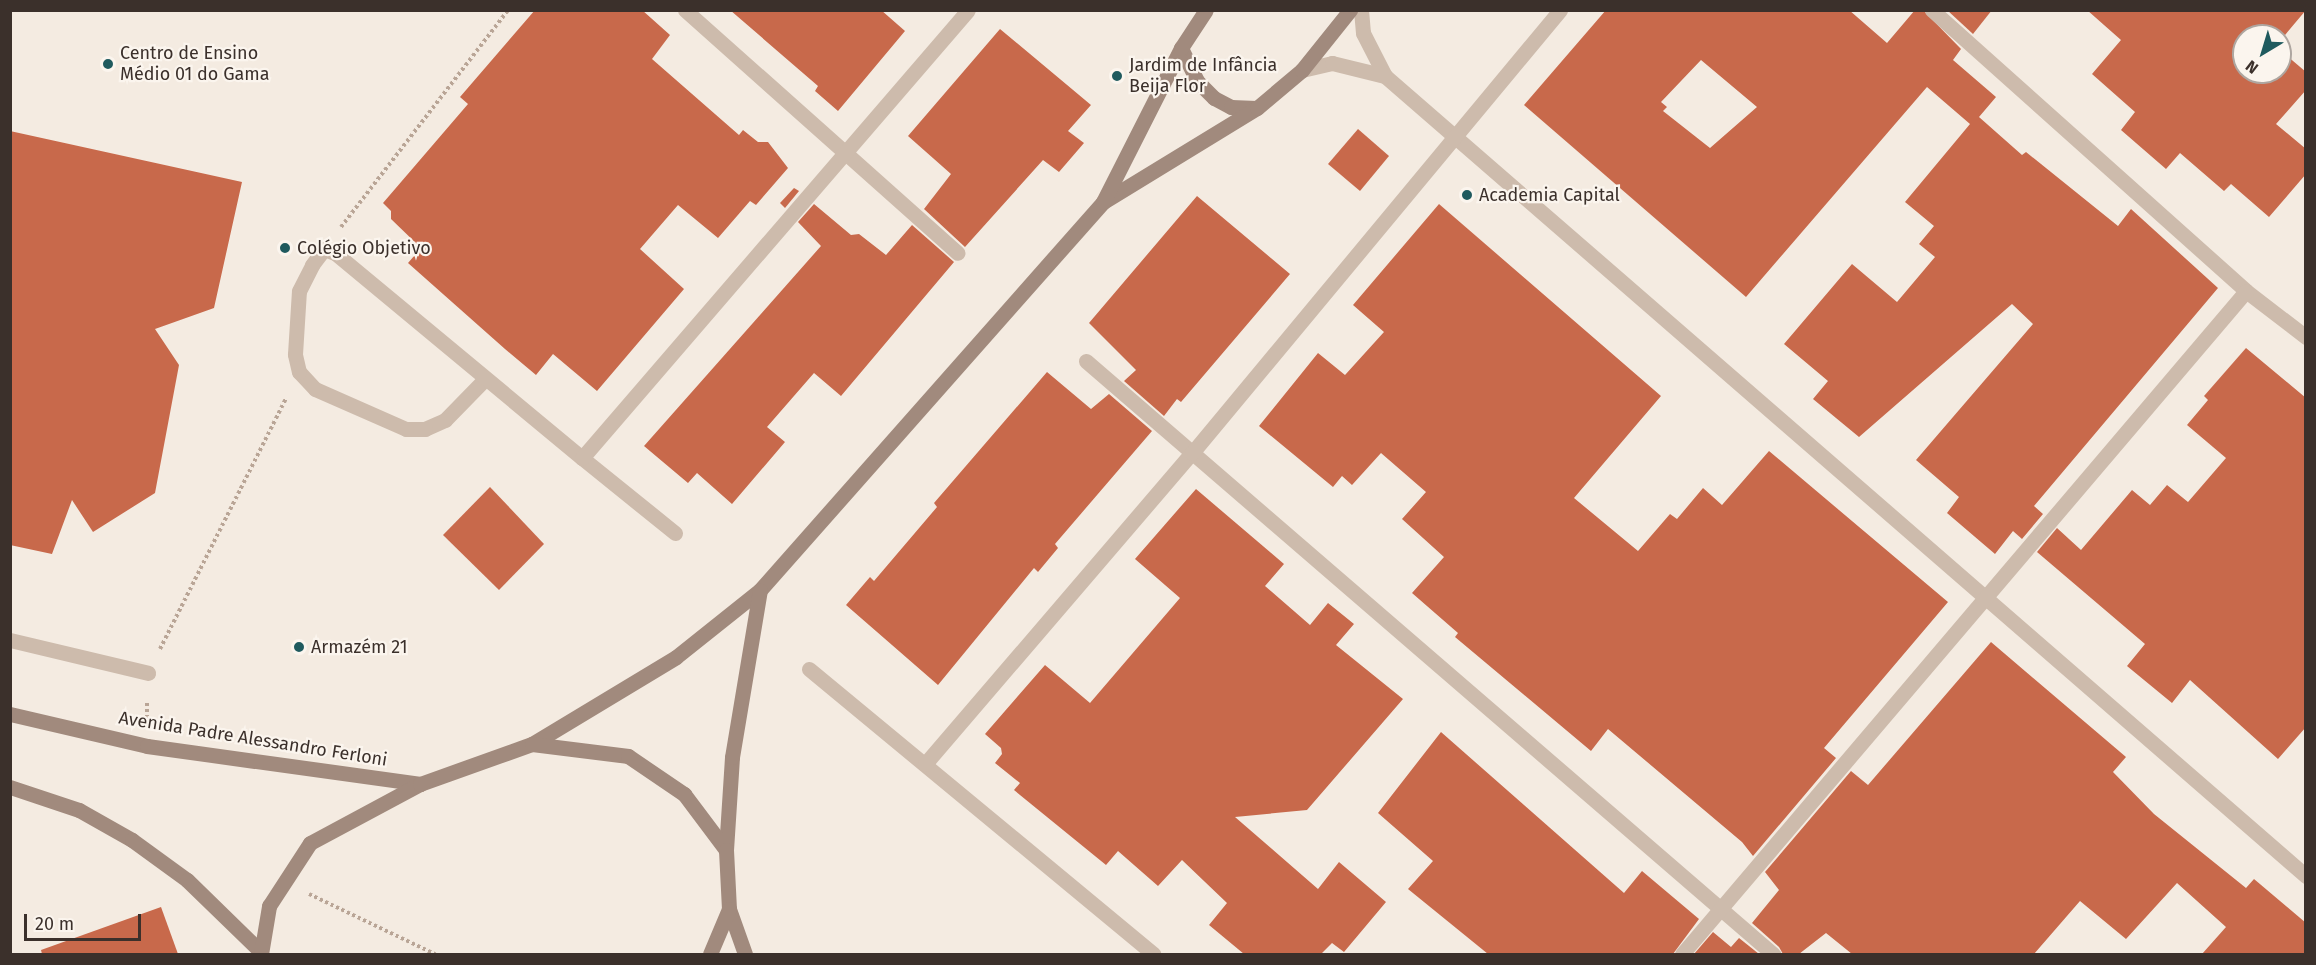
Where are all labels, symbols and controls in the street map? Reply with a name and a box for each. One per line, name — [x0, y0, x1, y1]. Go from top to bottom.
north arrow — [2232, 24, 2292, 84]
place label: Centro de Ensino Médio 01 do Gama — [120, 43, 270, 86]
place label: Jardim de Infância Beija Flor — [1129, 55, 1277, 98]
text: N — [2242, 56, 2262, 78]
marker: Centro de Ensino Médio 01 do Gama — [101, 57, 115, 71]
marker: Jardim de Infância Beija Flor — [1110, 69, 1124, 83]
place label: Academia Capital — [1479, 184, 1620, 206]
marker: Academia Capital — [1460, 188, 1474, 202]
place label: Colégio Objetivo — [297, 237, 431, 259]
marker: Colégio Objetivo — [278, 241, 292, 255]
place label: Armazém 21 — [311, 636, 407, 658]
marker: Armazém 21 — [292, 640, 306, 654]
street label: Avenida Padre Alessandro Ferloni — [117, 707, 389, 771]
scale bar — [27, 902, 144, 940]
text: 20 m — [35, 913, 74, 935]

